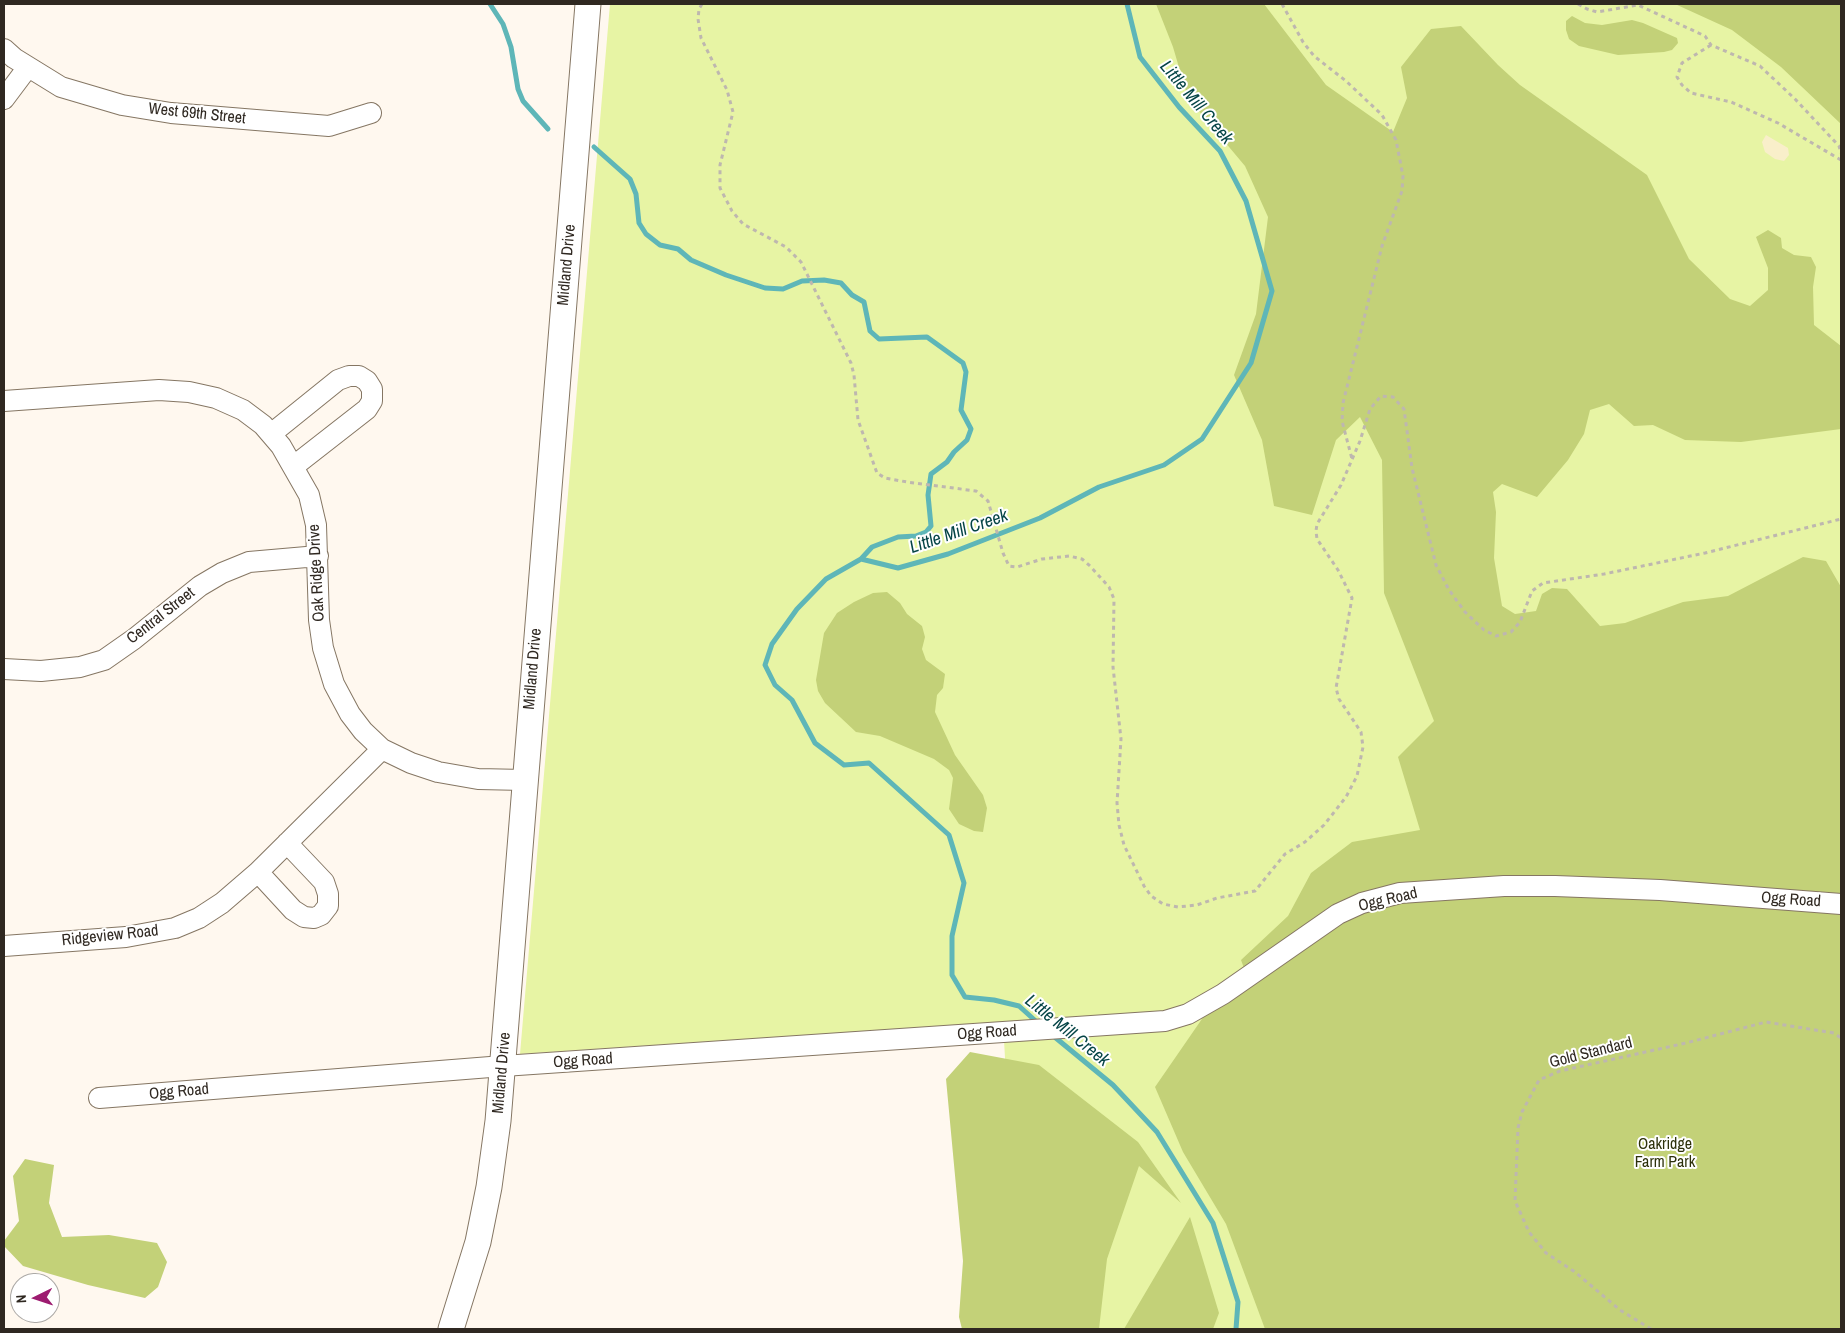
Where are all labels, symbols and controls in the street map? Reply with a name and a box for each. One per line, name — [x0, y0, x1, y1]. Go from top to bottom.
water label: Little Mill Creek — [1155, 57, 1237, 149]
street label: West 69th Street — [148, 99, 246, 129]
street label: Midland Drive — [554, 223, 580, 307]
water label: Little Mill Creek — [907, 505, 1011, 559]
street label: Oak Ridge Drive — [305, 524, 329, 622]
street label: Central Street — [123, 584, 199, 648]
street label: Midland Drive — [520, 627, 546, 711]
street label: Ogg Road — [1357, 884, 1419, 916]
street label: Ogg Road — [1760, 888, 1822, 912]
street label: Ridgeview Road — [61, 921, 159, 951]
water label: Little Mill Creek — [1020, 990, 1114, 1072]
street label: Ogg Road — [956, 1021, 1018, 1045]
street label: Midland Drive — [489, 1031, 515, 1115]
street label: Gold Standard — [1548, 1033, 1634, 1073]
street label: Ogg Road — [552, 1049, 614, 1073]
street label: Ogg Road — [148, 1080, 210, 1104]
park label: Oakridge Farm Park — [1635, 1135, 1695, 1173]
north arrow — [10, 1273, 60, 1323]
text: N — [12, 1294, 30, 1304]

